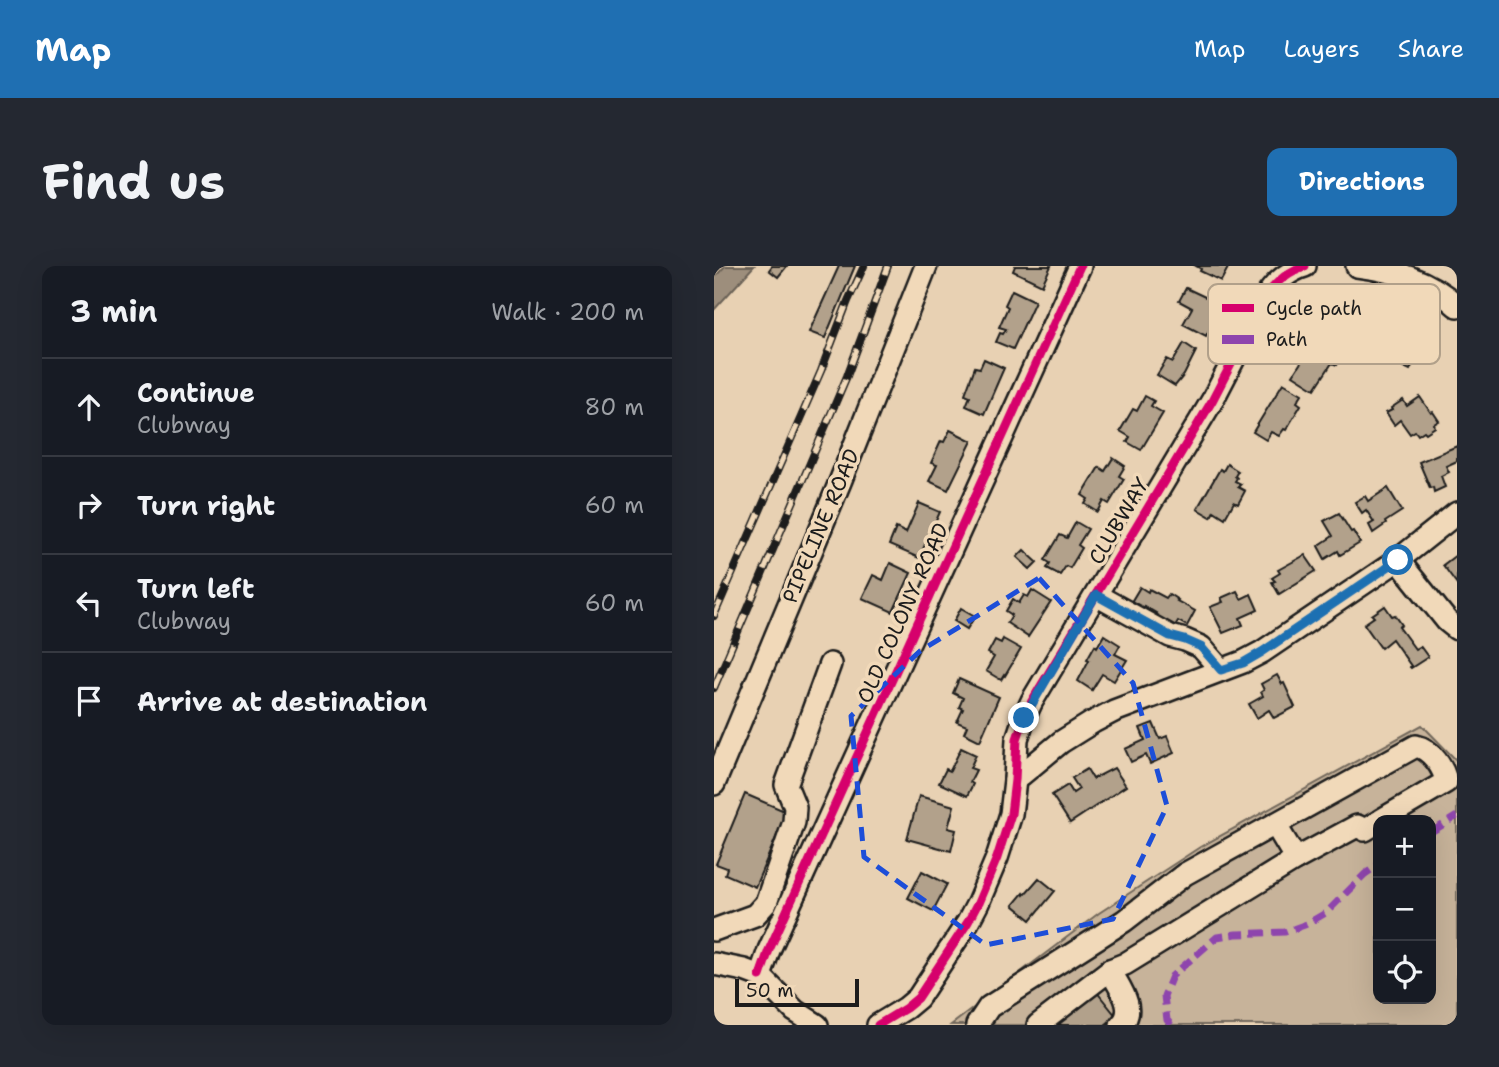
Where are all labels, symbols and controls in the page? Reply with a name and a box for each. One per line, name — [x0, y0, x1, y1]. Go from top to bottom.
text: Map — [35, 27, 111, 72]
text: Map — [1194, 33, 1245, 65]
text: Layers — [1283, 33, 1360, 65]
text: Share — [1398, 33, 1464, 65]
button: Directions — [1267, 148, 1457, 216]
text: Find us — [42, 149, 225, 215]
legend — [1208, 284, 1440, 364]
text: 3 min — [70, 291, 157, 332]
text: Cycle path — [1266, 296, 1362, 321]
text: Walk · 200 m — [491, 297, 644, 327]
text: Path — [1266, 327, 1308, 352]
text: Continue — [137, 375, 255, 410]
icon: ahead — [70, 388, 108, 426]
text: 80 m — [585, 392, 644, 422]
text: Clubway — [137, 410, 231, 440]
street label: PIPELINE ROAD — [776, 445, 866, 607]
street label: CLUBWAY — [1082, 472, 1156, 570]
icon: right — [70, 486, 108, 524]
text: Turn right — [137, 488, 275, 523]
text: 60 m — [585, 490, 644, 520]
street label: OLD COLONY ROAD — [851, 518, 955, 708]
route start — [1382, 544, 1413, 575]
text: Turn left — [137, 571, 254, 606]
icon: left — [70, 584, 108, 622]
text: 60 m — [585, 588, 644, 618]
text: Clubway — [137, 606, 231, 636]
icon: arrive — [70, 682, 108, 720]
text: Arrive at destination — [137, 684, 427, 719]
route end — [1008, 702, 1039, 733]
map controls — [1373, 815, 1436, 1004]
button: + — [1373, 815, 1436, 878]
button: − — [1373, 878, 1436, 941]
button: locate — [1373, 941, 1436, 1004]
scale bar — [735, 976, 859, 1008]
text: 50 m — [746, 978, 794, 1003]

